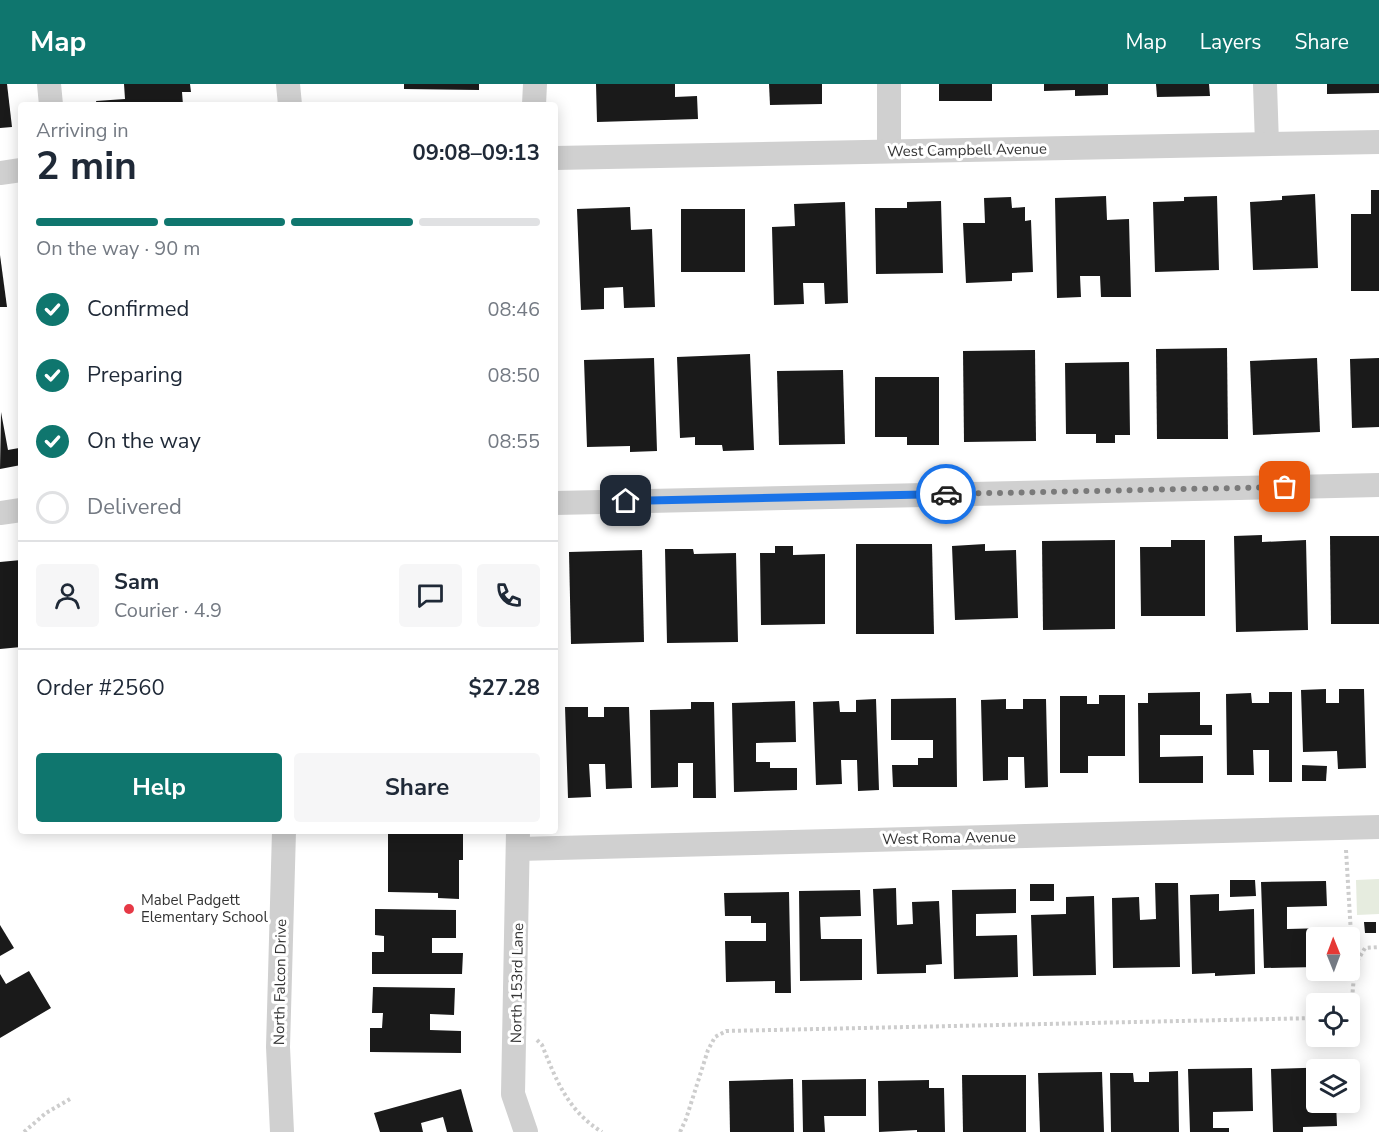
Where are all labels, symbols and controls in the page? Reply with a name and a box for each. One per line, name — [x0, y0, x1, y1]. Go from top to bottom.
text: Map — [30, 23, 86, 61]
text: Map — [1125, 28, 1167, 56]
text: Layers — [1200, 28, 1261, 56]
text: Share — [1294, 28, 1349, 56]
text: Arriving in — [36, 117, 129, 144]
text: 09:08–09:13 — [412, 138, 540, 168]
street label: West Campbell Avenue — [887, 139, 1047, 161]
text: 2 min — [36, 140, 137, 193]
text: On the way · 90 m — [36, 235, 200, 262]
icon: check — [36, 293, 69, 326]
text: Confirmed — [87, 294, 189, 324]
text: 08:46 — [487, 296, 540, 323]
icon: check — [36, 359, 69, 392]
text: Preparing — [87, 360, 183, 390]
text: 08:50 — [487, 362, 540, 389]
icon: check — [36, 425, 69, 458]
text: On the way — [87, 426, 201, 456]
text: 08:55 — [487, 428, 540, 455]
pin — [1259, 461, 1310, 512]
courier — [916, 464, 976, 524]
icon: bag — [1268, 470, 1301, 503]
pin — [600, 475, 651, 526]
icon: car — [930, 478, 963, 511]
icon: home — [609, 484, 642, 517]
text: Delivered — [87, 492, 182, 522]
button: person — [36, 564, 99, 627]
button: chat — [399, 564, 462, 627]
button: phone — [477, 564, 540, 627]
text: Sam — [114, 567, 159, 597]
text: Courier · 4.9 — [114, 597, 222, 624]
text: Order #2560 — [36, 673, 165, 703]
text: $27.28 — [469, 673, 540, 703]
button: Help — [36, 753, 282, 822]
button: Share — [294, 753, 540, 822]
street label: West Roma Avenue — [882, 827, 1016, 849]
place label: Mabel Padgett Elementary School — [141, 890, 268, 927]
marker: Mabel Padgett Elementary School — [122, 902, 136, 916]
street label: North Falcon Drive — [269, 919, 291, 1045]
street label: North 153rd Lane — [506, 923, 528, 1043]
north arrow — [1306, 927, 1360, 981]
map controls — [1306, 927, 1360, 1113]
button: locate — [1306, 993, 1360, 1047]
button: layers — [1306, 1059, 1360, 1113]

